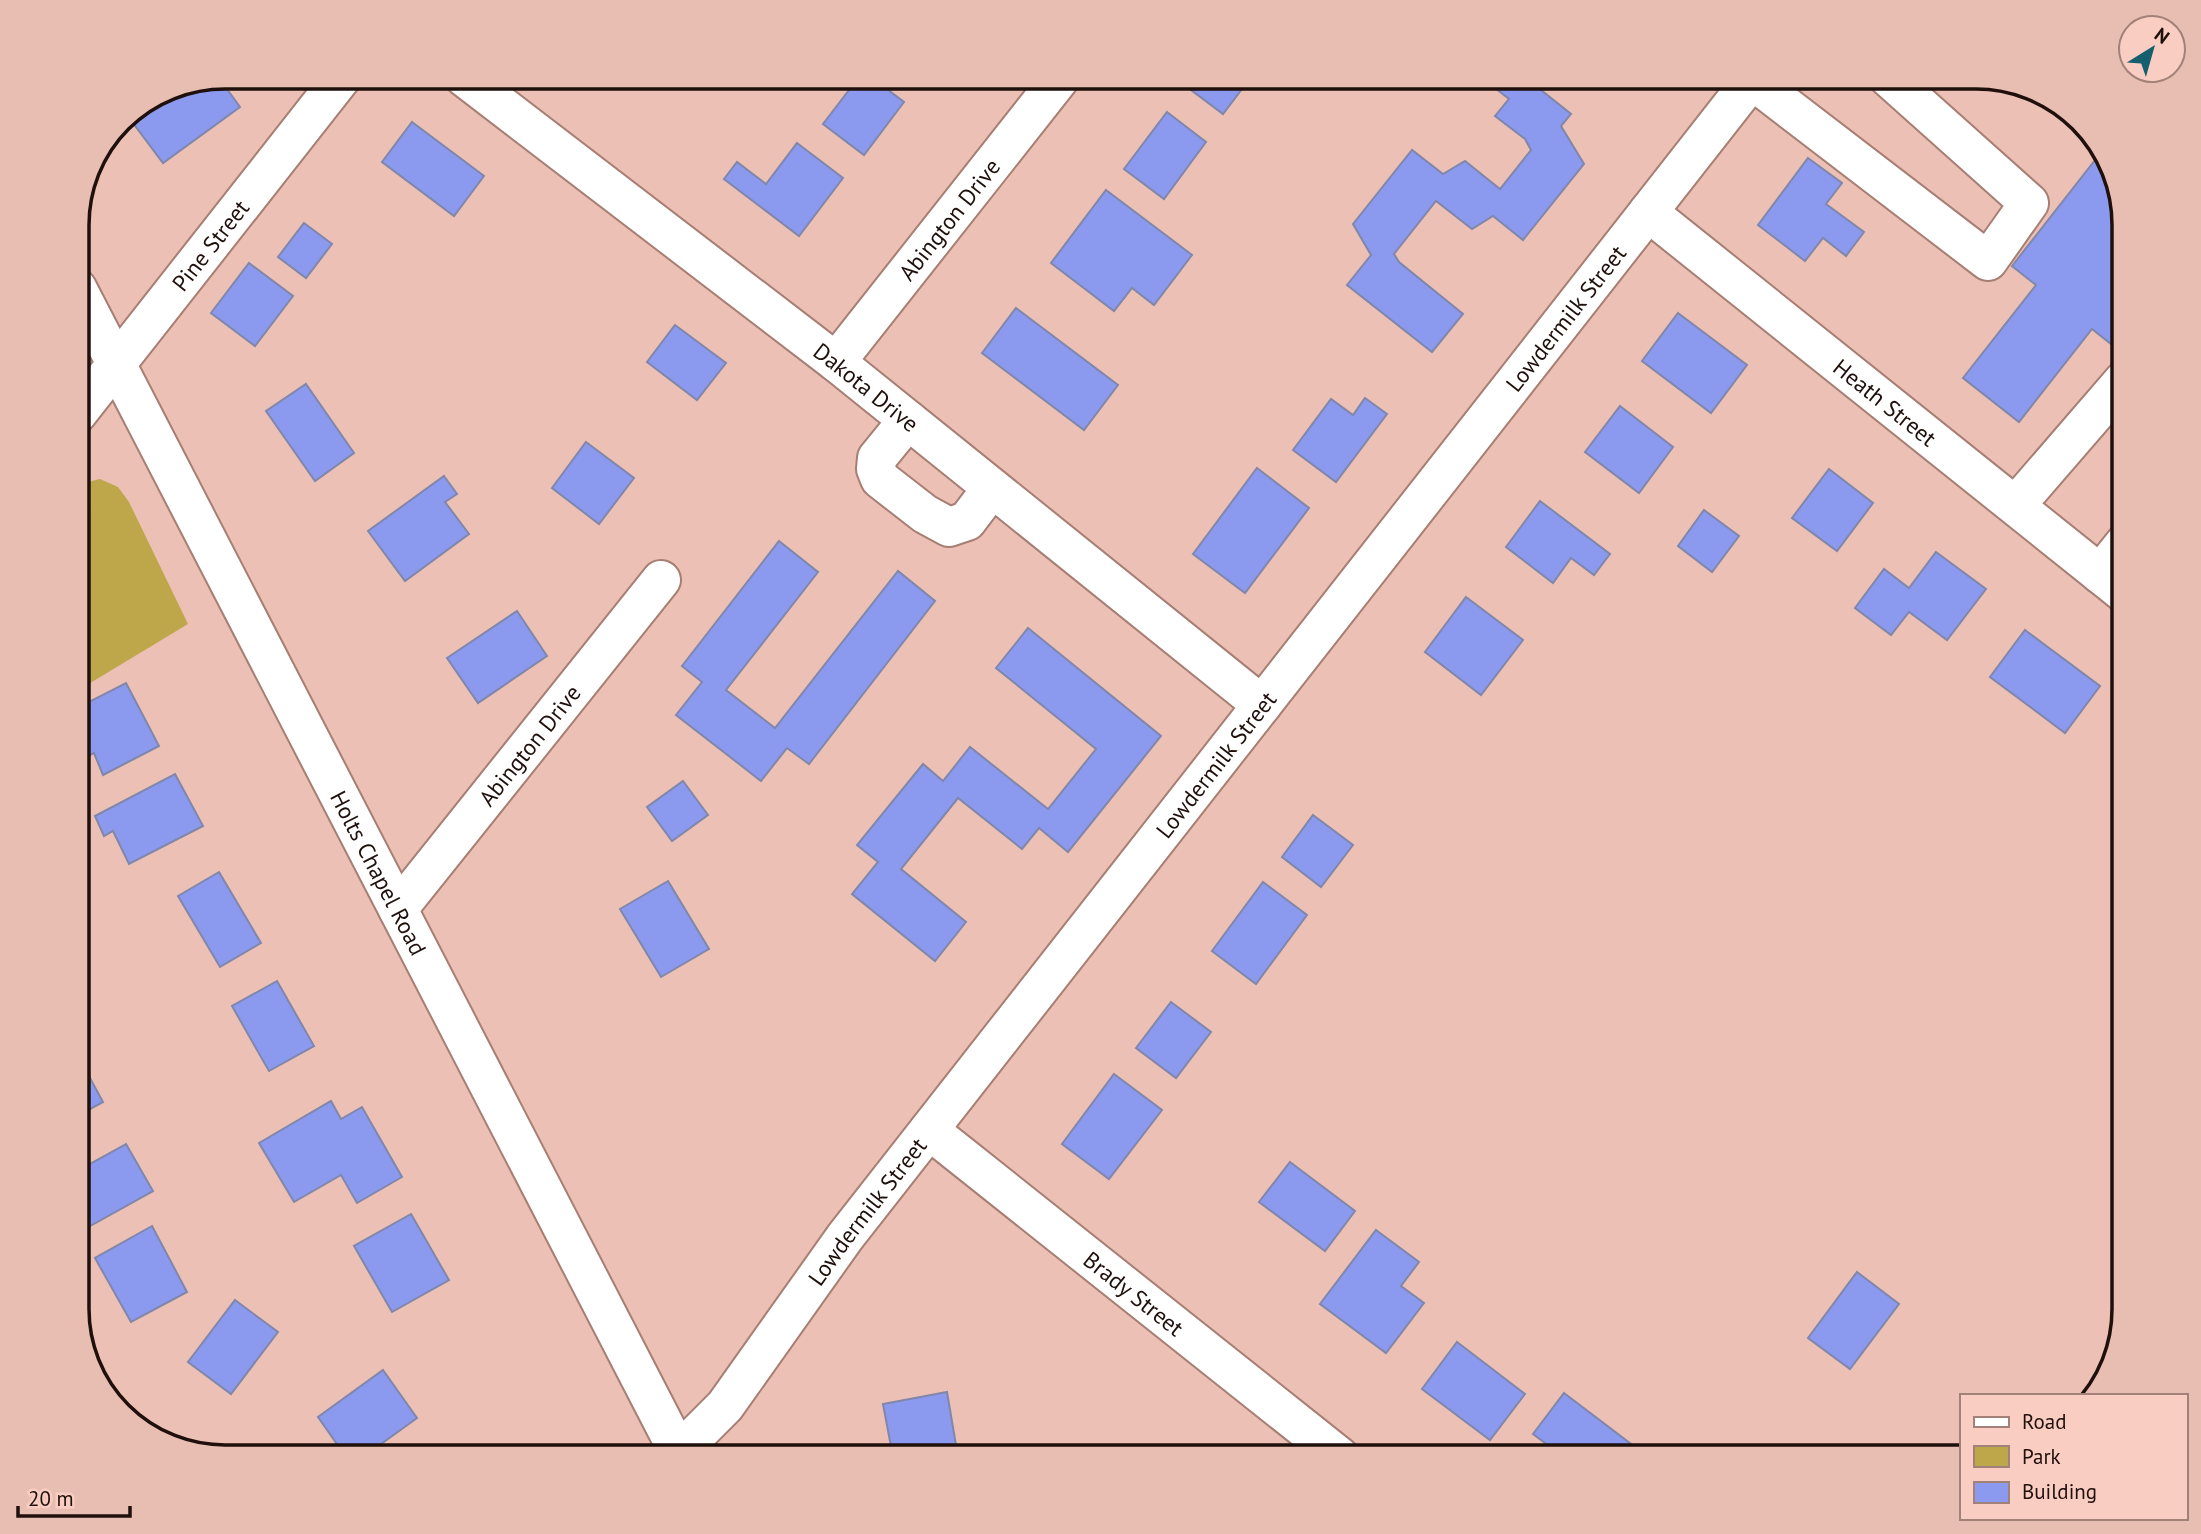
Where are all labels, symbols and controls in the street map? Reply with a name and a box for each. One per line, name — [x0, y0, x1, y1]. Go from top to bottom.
north arrow — [2117, 14, 2187, 84]
text: N — [2150, 22, 2174, 49]
street label: Abington Drive — [892, 152, 1006, 286]
street label: Pine Street — [165, 193, 255, 297]
street label: Lowdermilk Street — [1499, 239, 1632, 397]
street label: Dakota Drive — [808, 336, 925, 438]
street label: Heath Street — [1828, 352, 1943, 452]
street label: Abington Drive — [472, 678, 586, 812]
street label: Lowdermilk Street — [1149, 685, 1282, 843]
street label: Holts Chapel Road — [325, 785, 433, 960]
street label: Lowdermilk Street — [801, 1131, 932, 1291]
street label: Brady Street — [1078, 1244, 1190, 1342]
legend — [1960, 1394, 2187, 1520]
text: Road — [2022, 1408, 2066, 1435]
text: Park — [2022, 1443, 2061, 1470]
scale bar — [18, 1474, 130, 1518]
text: Building — [2022, 1478, 2097, 1505]
text: 20 m — [28, 1485, 74, 1512]

